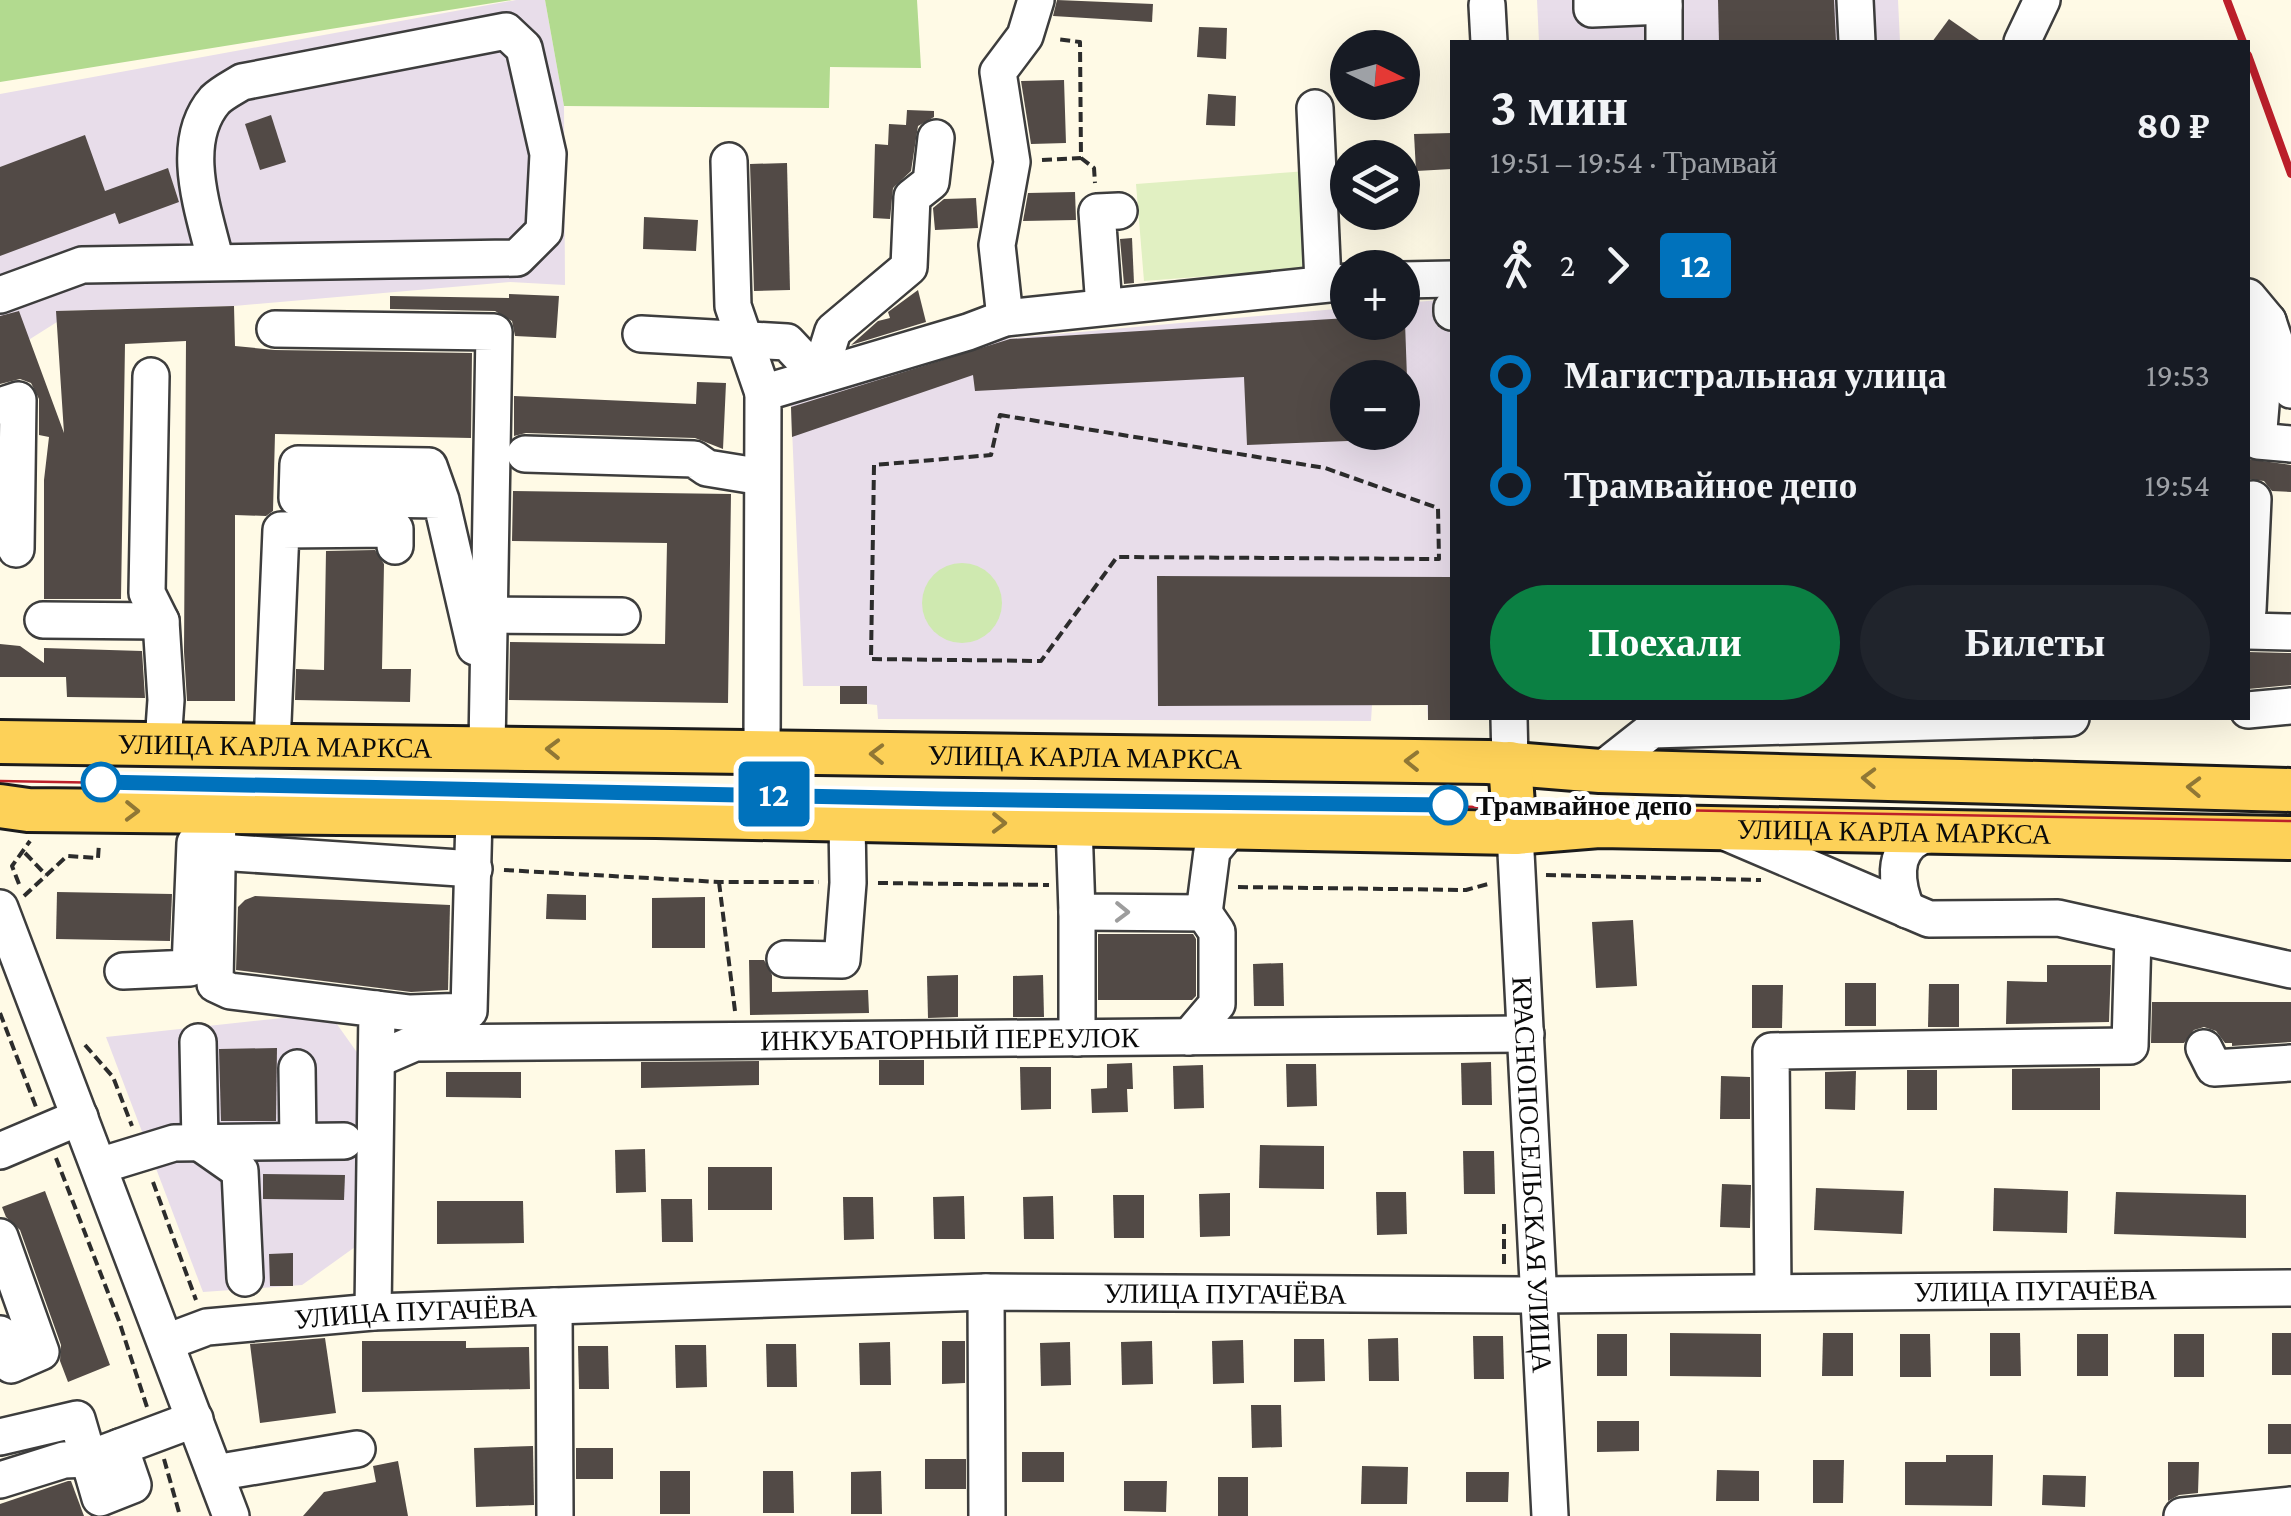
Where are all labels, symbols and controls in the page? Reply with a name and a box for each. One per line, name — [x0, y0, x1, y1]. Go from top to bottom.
north arrow — [1330, 30, 1420, 120]
map controls — [1330, 30, 1420, 450]
text: 3 мин — [1490, 76, 1628, 137]
text: 80 ₽ — [2136, 104, 2210, 146]
button: layers — [1330, 140, 1420, 230]
text: 19:51 – 19:54 · Трамвай — [1490, 144, 1777, 180]
icon: walk — [1490, 238, 1545, 293]
icon: forward — [1590, 238, 1645, 293]
text: 12 — [1680, 246, 1711, 285]
text: 2 — [1560, 247, 1575, 283]
button: + — [1330, 250, 1420, 340]
text: Магистральная улица — [1564, 354, 1947, 396]
text: 19:53 — [2146, 357, 2210, 393]
button: − — [1330, 360, 1420, 450]
text: Трамвайное депо — [1564, 464, 1857, 506]
text: 19:54 — [2144, 467, 2210, 503]
button: Поехали — [1490, 585, 1840, 700]
button: Билеты — [1860, 585, 2210, 700]
street label: УЛИЦА КАРЛА МАРКСА — [117, 728, 433, 763]
one-way arrow — [544, 738, 560, 759]
street label: УЛИЦА КАРЛА МАРКСА — [927, 739, 1243, 774]
one-way arrow — [869, 743, 885, 764]
one-way arrow — [1404, 751, 1420, 772]
line badge: 12 — [729, 762, 819, 826]
unlabelled marker — [82, 763, 120, 801]
one-way arrow — [1860, 768, 1876, 789]
text: 12 — [759, 775, 789, 814]
one-way arrow — [2185, 777, 2201, 798]
marker: Трамвайное депо — [1429, 786, 1467, 824]
place label: Трамвайное депо — [1476, 790, 1692, 821]
one-way arrow — [125, 801, 141, 822]
one-way arrow — [991, 813, 1007, 834]
street label: УЛИЦА КАРЛА МАРКСА — [1737, 813, 2053, 849]
one-way arrow — [1116, 901, 1131, 923]
street label: КРАСНОПОСЕЛЬСКАЯ УЛИЦА — [1507, 975, 1558, 1374]
street label: ИНКУБАТОРНЫЙ ПЕРЕУЛОК — [760, 1022, 1140, 1056]
street label: УЛИЦА ПУГАЧЁВА — [1913, 1274, 2158, 1307]
street label: УЛИЦА ПУГАЧЁВА — [1104, 1277, 1348, 1309]
street label: УЛИЦА ПУГАЧЁВА — [293, 1291, 538, 1335]

